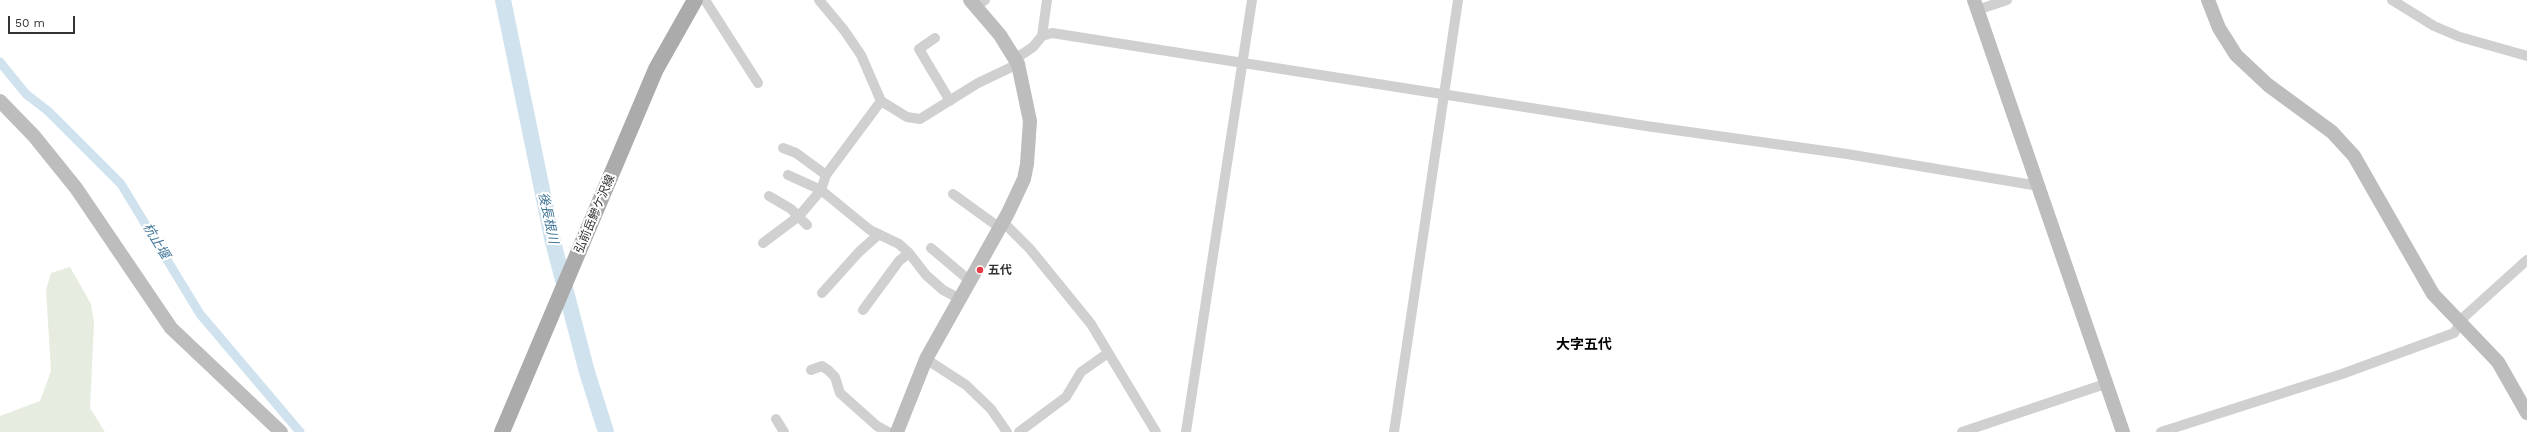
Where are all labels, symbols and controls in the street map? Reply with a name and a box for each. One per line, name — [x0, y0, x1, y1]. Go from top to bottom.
scale bar — [10, 8, 77, 34]
text: 50 m — [15, 16, 45, 30]
street label: 弘前岳鰺ケ沢線 — [572, 173, 618, 255]
water label: 後長根川 — [535, 191, 561, 245]
water label: 杭止堰 — [139, 220, 173, 262]
place label: 五代 — [988, 263, 1012, 277]
marker: 五代 — [975, 265, 985, 275]
district label: 大字五代 — [1556, 337, 1612, 353]

